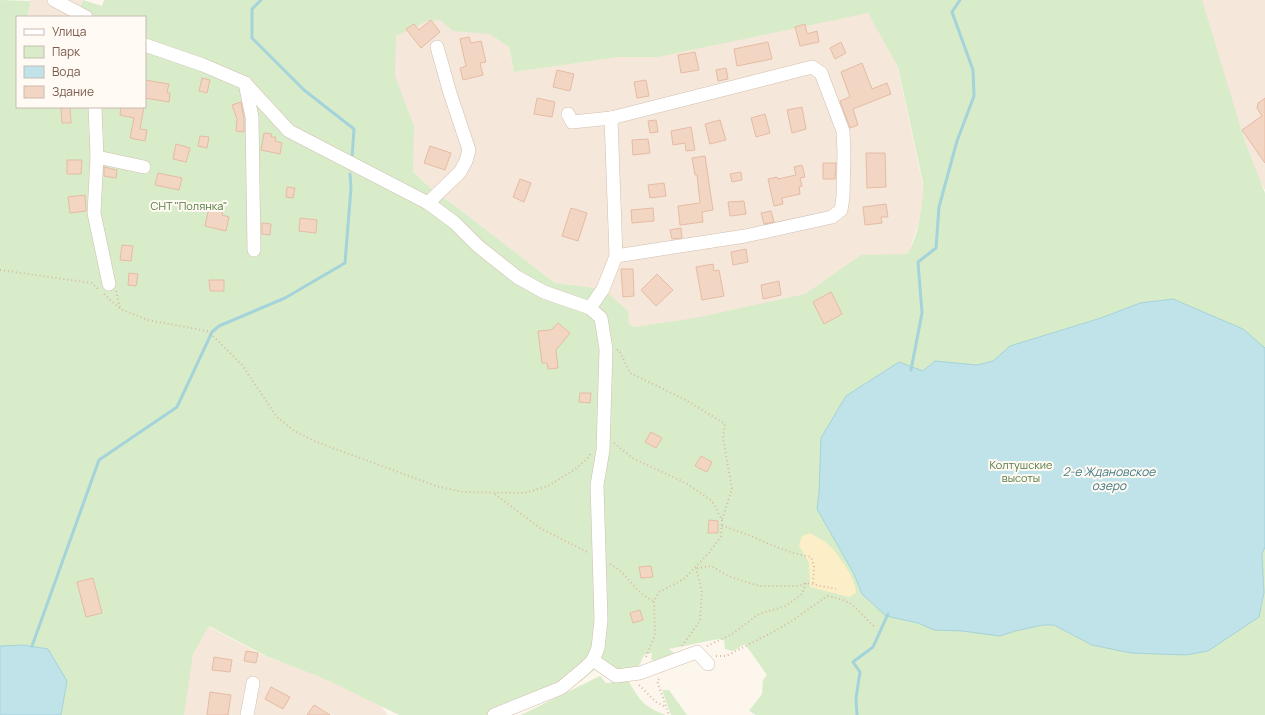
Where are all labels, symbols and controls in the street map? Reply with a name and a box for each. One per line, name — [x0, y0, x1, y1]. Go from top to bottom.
legend — [16, 16, 146, 108]
text: Улица — [52, 23, 86, 40]
text: Парк — [52, 43, 81, 60]
text: Вода — [52, 63, 80, 80]
text: Здание — [52, 83, 94, 100]
park label: СНТ "Полянка" — [151, 198, 227, 213]
park label: Колтушские высоты — [990, 457, 1053, 485]
water label: 2-е Ждановское озеро — [1063, 463, 1156, 494]

